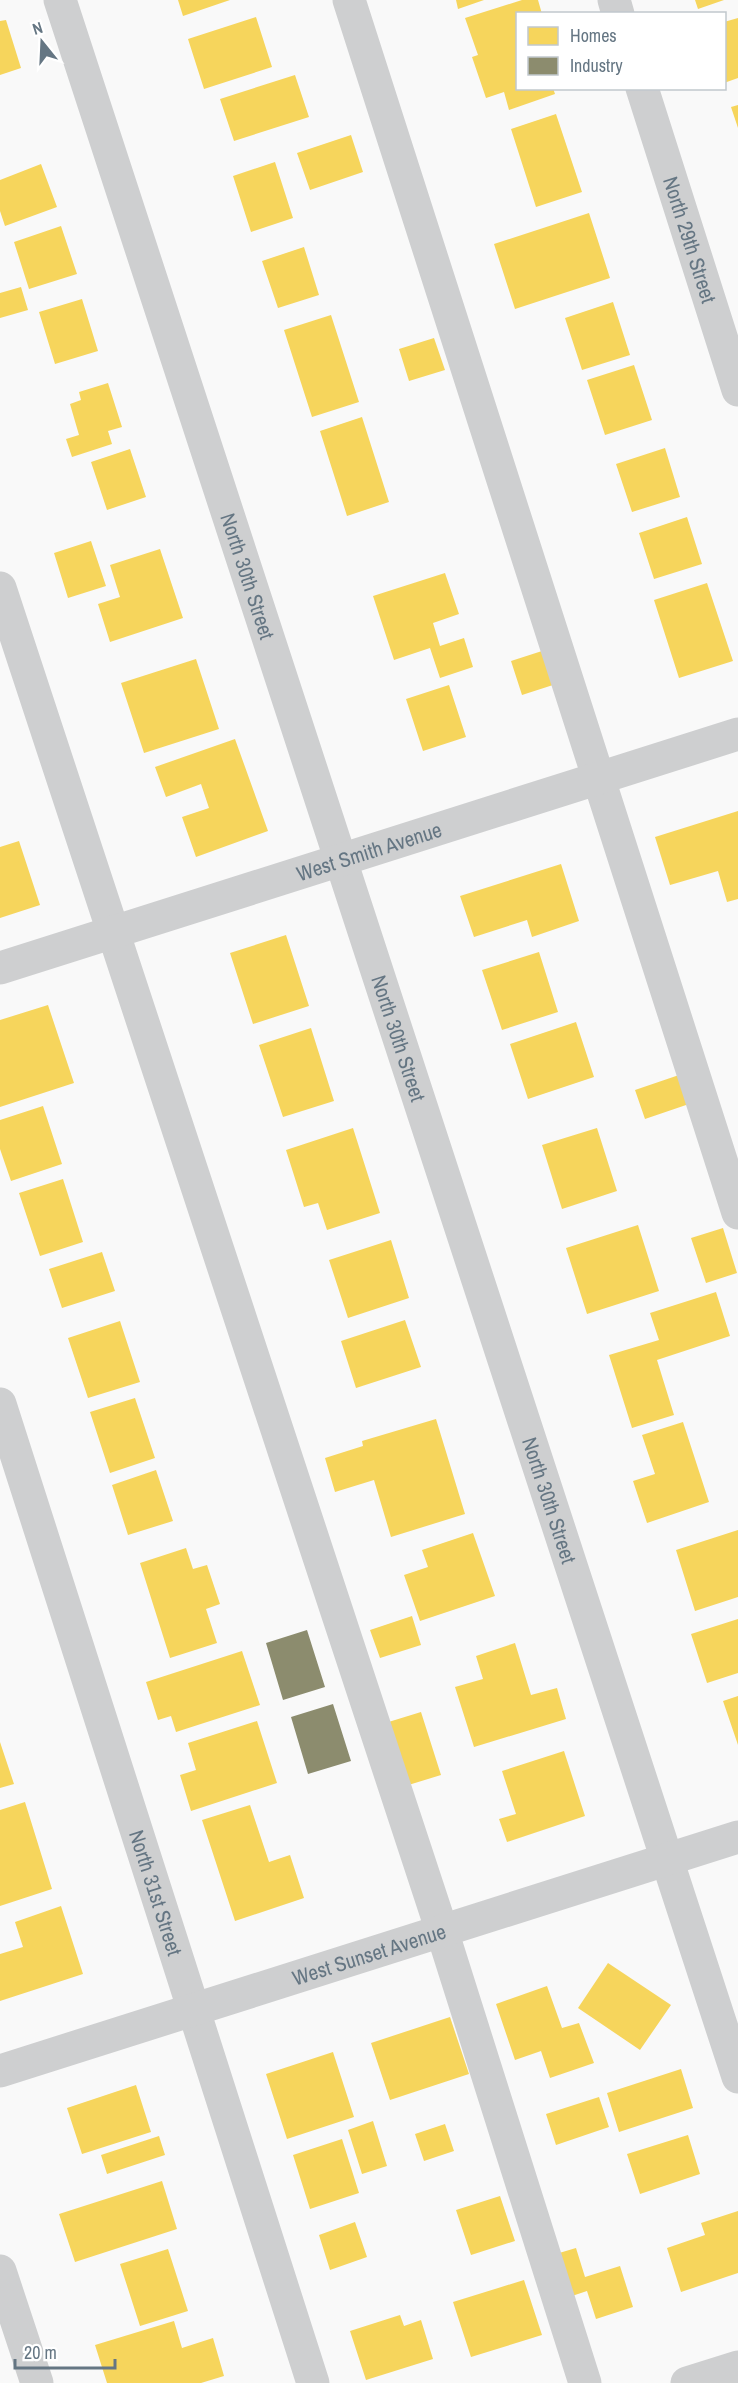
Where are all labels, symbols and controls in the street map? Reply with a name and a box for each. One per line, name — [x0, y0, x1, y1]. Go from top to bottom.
north arrow — [12, 12, 72, 72]
legend — [516, 12, 726, 90]
text: N — [29, 16, 45, 40]
text: Homes — [570, 23, 617, 48]
text: Industry — [570, 53, 623, 78]
street label: North 29th Street — [656, 173, 724, 307]
street label: North 30th Street — [214, 509, 282, 643]
street label: West Smith Avenue — [293, 814, 445, 888]
street label: North 30th Street — [365, 971, 433, 1105]
street label: North 30th Street — [516, 1433, 584, 1567]
street label: North 31st Street — [123, 1826, 190, 1959]
street label: West Sunset Avenue — [289, 1916, 449, 1992]
scale bar — [15, 2332, 116, 2370]
text: 20 m — [24, 2340, 57, 2365]

